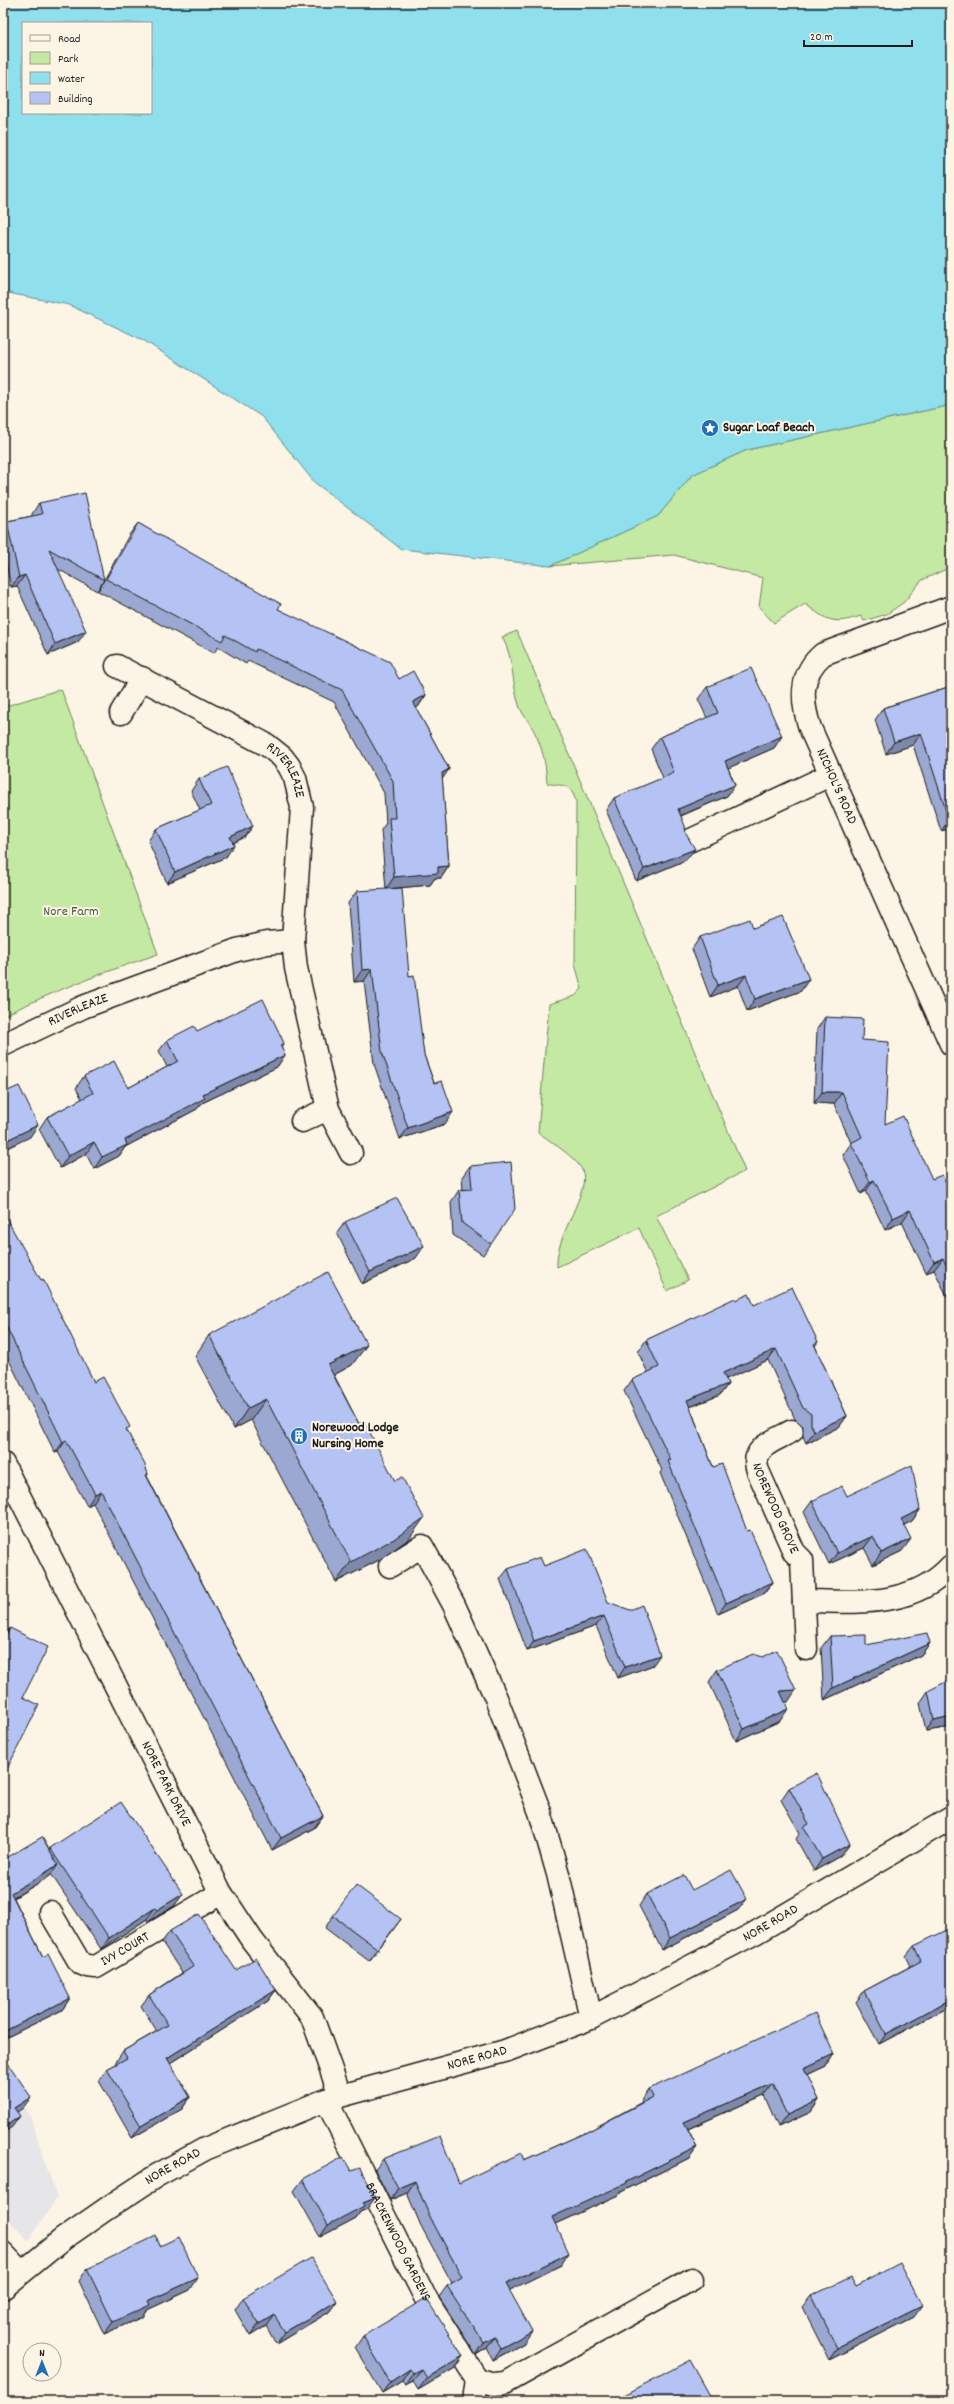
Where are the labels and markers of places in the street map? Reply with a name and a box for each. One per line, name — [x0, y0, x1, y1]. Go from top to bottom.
place icon: Sugar Loaf Beach — [700, 418, 720, 438]
place label: Sugar Loaf Beach — [723, 418, 815, 438]
place label: Norewood Lodge Nursing Home — [312, 1418, 399, 1454]
building icon: Norewood Lodge Nursing Home — [289, 1426, 309, 1446]

